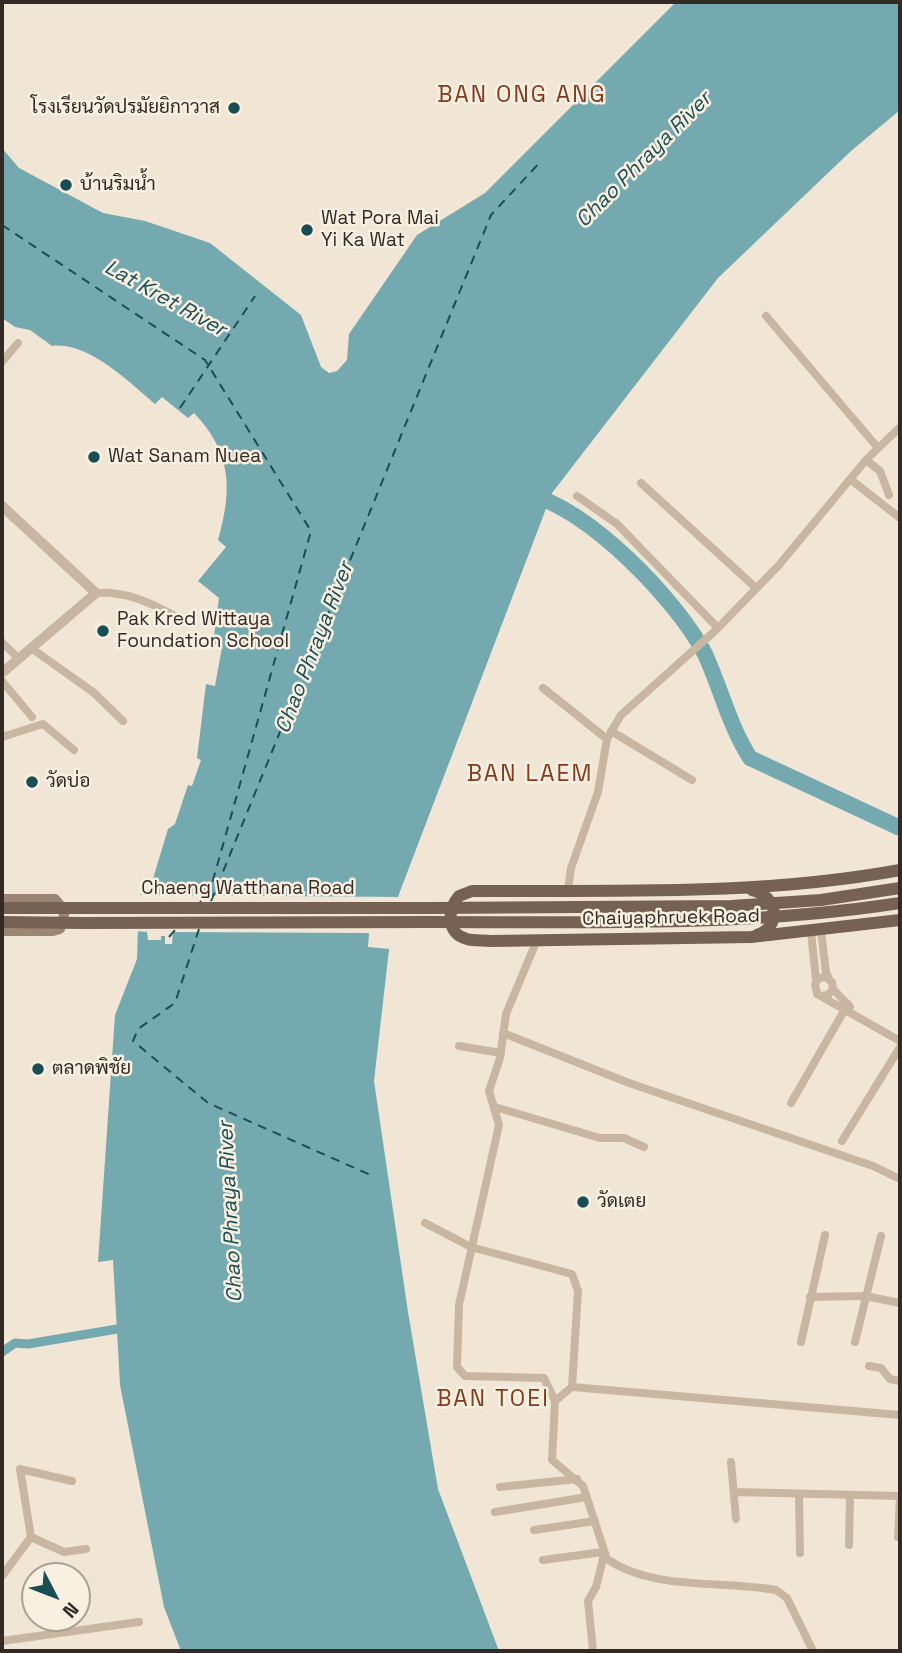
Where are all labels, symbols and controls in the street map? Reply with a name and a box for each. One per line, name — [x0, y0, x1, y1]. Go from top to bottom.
district label: BAN ONG ANG — [439, 82, 605, 110]
water label: Chao Phraya River — [571, 87, 717, 233]
place label: โรงเรียนวัดปรมัยยิกาวาส — [31, 97, 220, 119]
marker: โรงเรียนวัดปรมัยยิกาวาส — [226, 100, 242, 116]
place label: บ้านริมน้ำ — [80, 174, 156, 196]
marker: บ้านริมน้ำ — [58, 177, 74, 193]
place label: Wat Pora Mai Yi Ka Wat — [321, 208, 439, 252]
marker: Wat Pora Mai Yi Ka Wat — [299, 222, 315, 238]
water label: Lat Kret River — [100, 255, 230, 343]
place label: Wat Sanam Nuea — [108, 446, 261, 468]
marker: Wat Sanam Nuea — [86, 449, 102, 465]
water label: Chao Phraya River — [271, 559, 359, 737]
place label: Pak Kred Wittaya Foundation School — [117, 609, 289, 653]
marker: Pak Kred Wittaya Foundation School — [95, 623, 111, 639]
district label: BAN LAEM — [468, 761, 592, 789]
place label: วัดบ่อ — [46, 771, 90, 793]
marker: วัดบ่อ — [24, 774, 40, 790]
street label: Chaeng Watthana Road — [141, 878, 355, 900]
street label: Chaiyaphruek Road — [582, 905, 760, 931]
place label: ตลาดพิชัย — [52, 1058, 131, 1080]
marker: ตลาดพิชัย — [30, 1061, 46, 1077]
water label: Chao Phraya River — [214, 1121, 248, 1303]
place label: วัดเตย — [597, 1191, 646, 1213]
marker: วัดเตย — [575, 1194, 591, 1210]
district label: BAN TOEI — [437, 1386, 549, 1414]
north arrow — [21, 1562, 91, 1632]
text: N — [57, 1597, 84, 1623]

